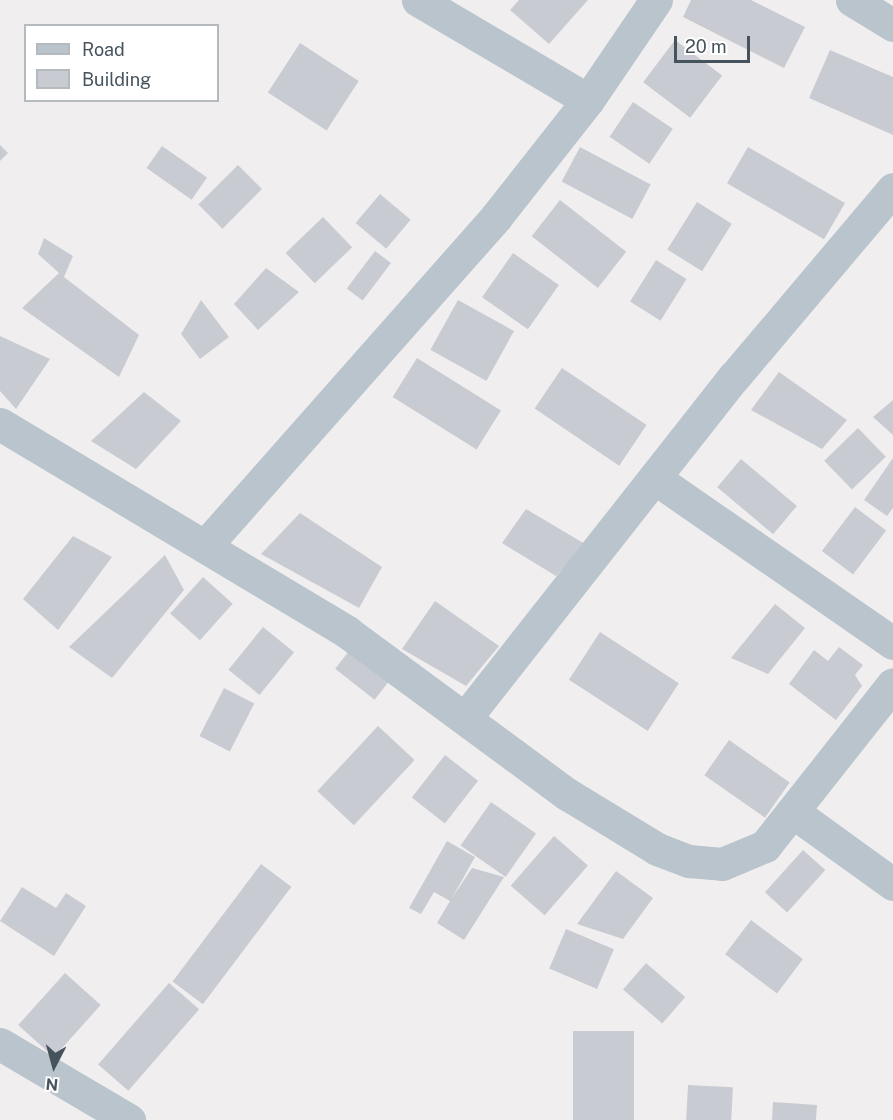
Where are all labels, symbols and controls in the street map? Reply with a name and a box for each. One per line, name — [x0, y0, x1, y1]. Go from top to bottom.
legend — [24, 24, 219, 102]
scale bar — [677, 24, 754, 62]
text: 20 m — [685, 36, 727, 57]
text: Road — [82, 39, 125, 60]
text: Building — [82, 69, 151, 90]
north arrow — [24, 1036, 84, 1096]
text: N — [45, 1074, 59, 1095]

